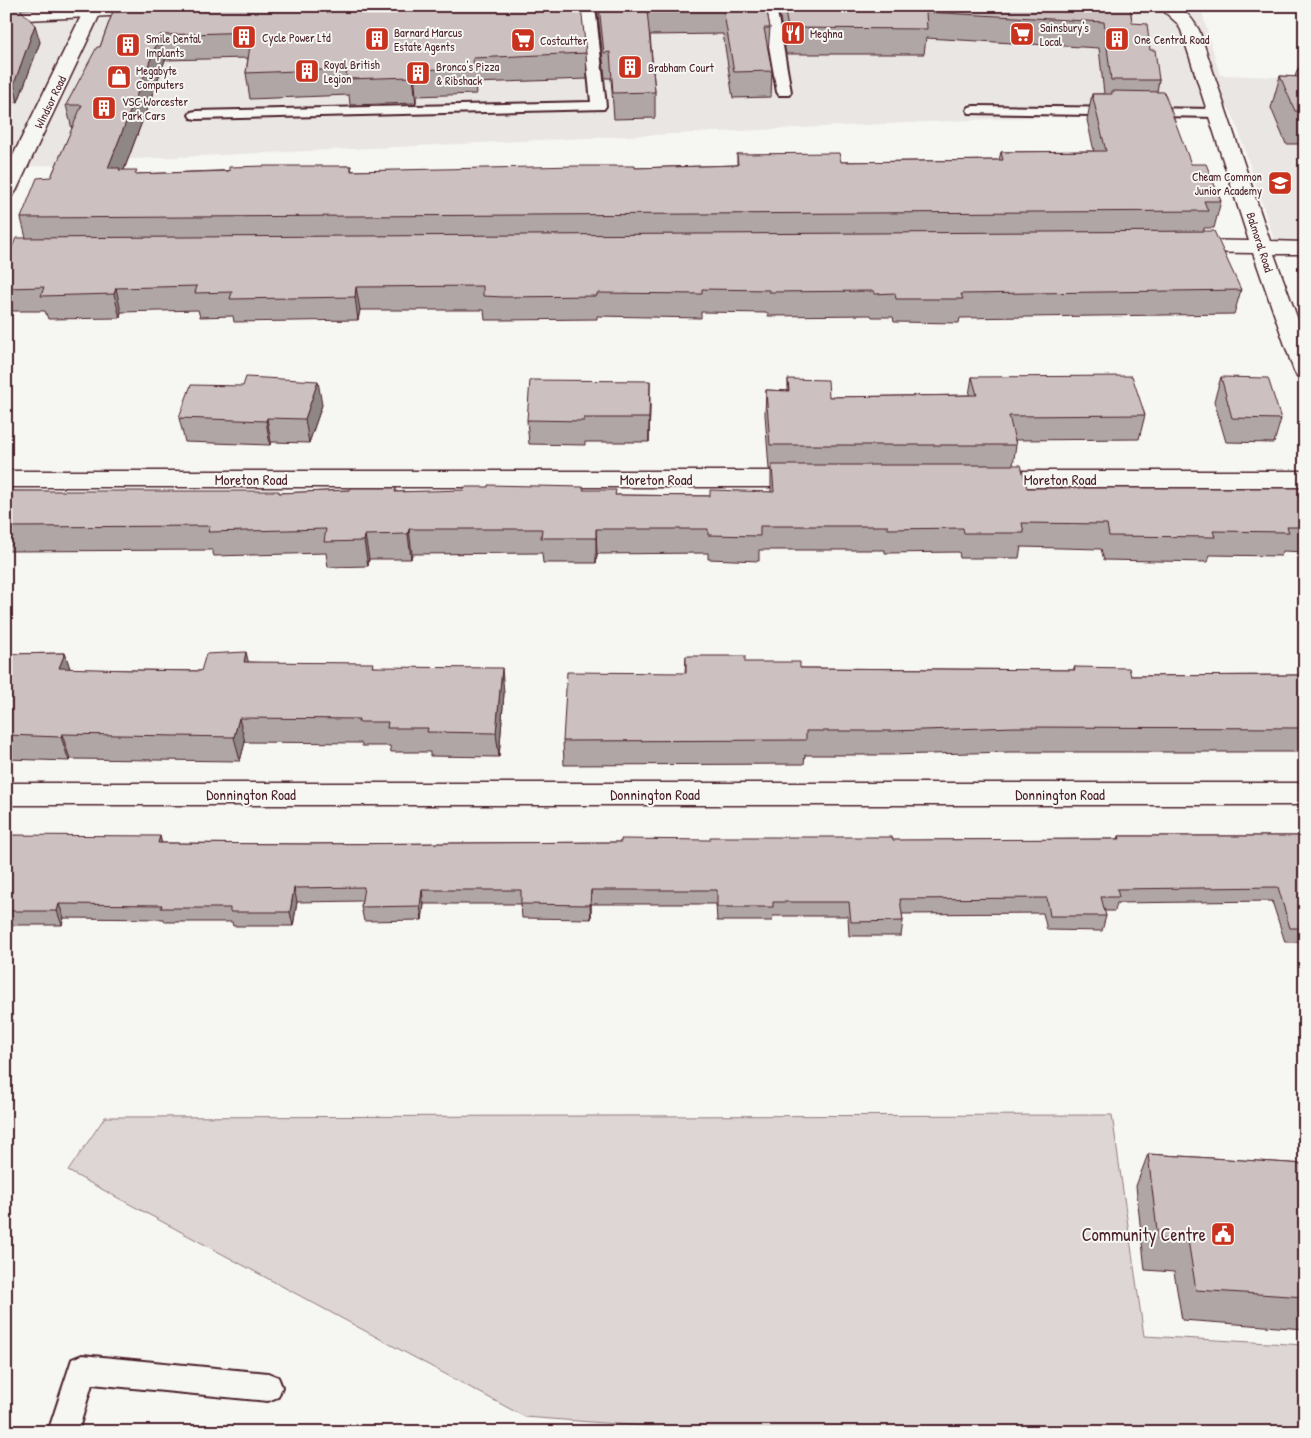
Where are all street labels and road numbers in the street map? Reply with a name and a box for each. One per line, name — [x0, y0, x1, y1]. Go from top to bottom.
street label: Windsor Road — [30, 73, 70, 131]
street label: Balmoral Road — [1242, 210, 1278, 274]
street label: Moreton Road — [215, 469, 288, 490]
street label: Moreton Road — [620, 469, 693, 490]
street label: Moreton Road — [1024, 469, 1097, 490]
street label: Donnington Road — [206, 784, 296, 805]
street label: Donnington Road — [610, 784, 700, 805]
street label: Donnington Road — [1015, 784, 1105, 805]

